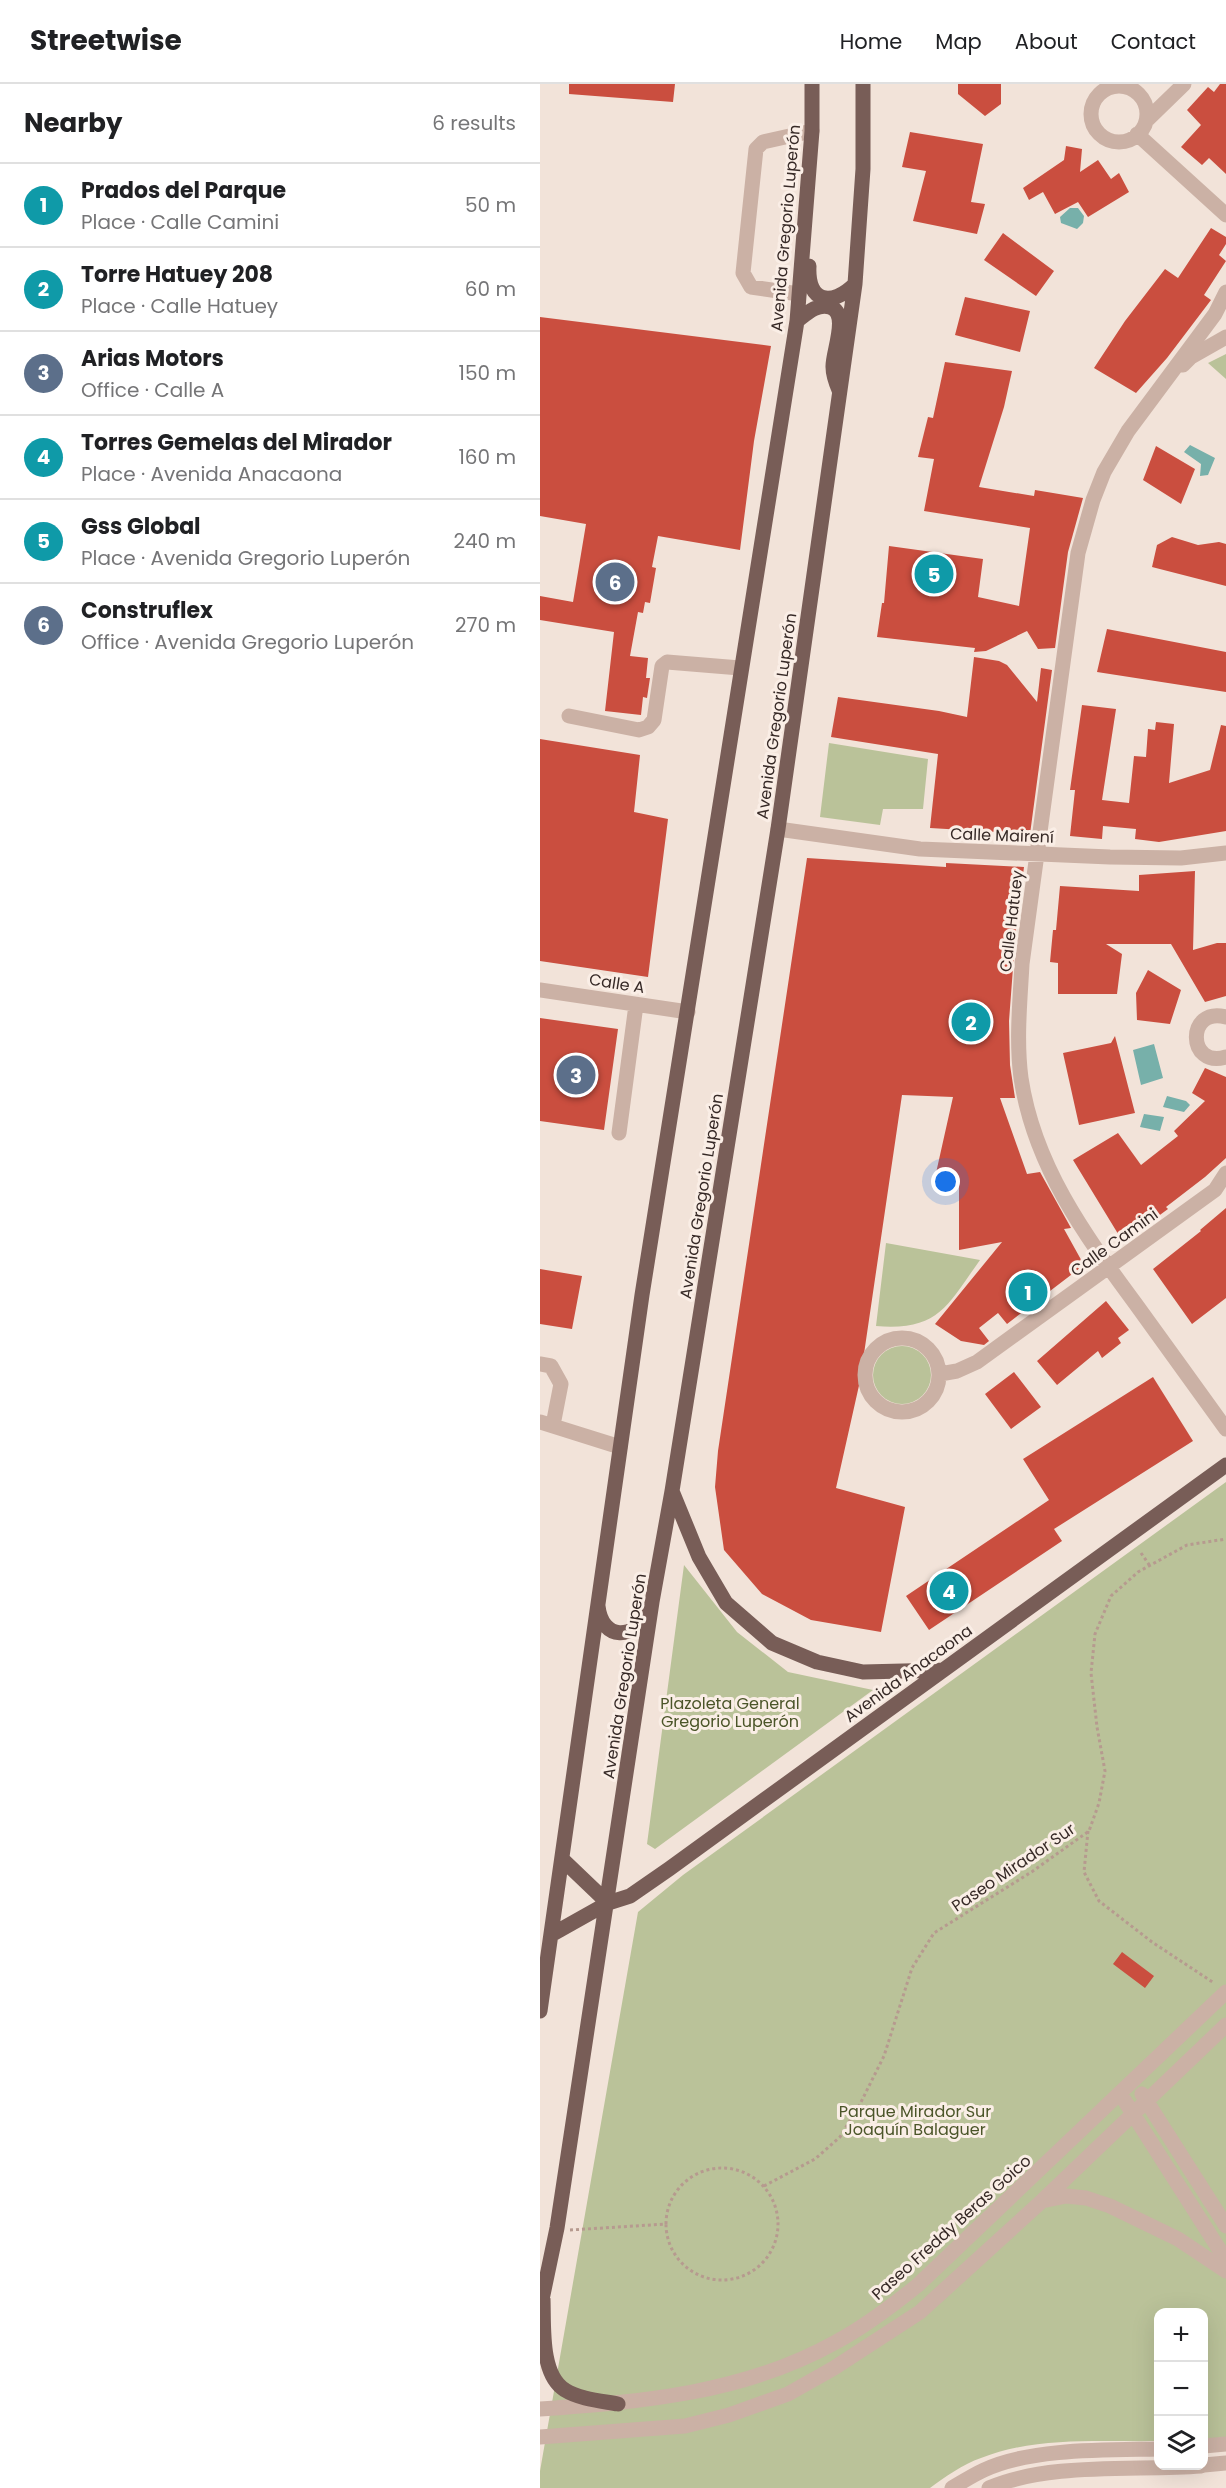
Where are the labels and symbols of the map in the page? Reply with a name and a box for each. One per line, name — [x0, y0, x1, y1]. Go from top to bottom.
street label: Avenida Gregorio Luperón — [765, 123, 806, 333]
pin: 5 — [914, 552, 954, 596]
pin: 6 — [596, 560, 634, 604]
street label: Avenida Gregorio Luperón — [751, 612, 802, 821]
street label: Calle Mairení — [950, 822, 1054, 849]
street label: Calle Hatuey — [994, 869, 1029, 973]
street label: Calle A — [587, 968, 647, 999]
pin: 2 — [952, 1000, 990, 1044]
pin: 3 — [556, 1052, 596, 1098]
street label: Avenida Gregorio Luperón — [674, 1092, 729, 1301]
your location — [931, 1167, 960, 1196]
street label: Calle Camini — [1066, 1203, 1163, 1282]
pin: 1 — [1008, 1270, 1048, 1314]
pin: 4 — [930, 1568, 968, 1614]
street label: Avenida Gregorio Luperón — [597, 1572, 652, 1781]
street label: Avenida Anacaona — [839, 1619, 977, 1728]
park label: Plazoleta General Gregorio Luperón — [660, 1692, 800, 1733]
street label: Paseo Mirador Sur — [947, 1818, 1080, 1917]
park label: Parque Mirador Sur Joaquín Balaguer — [839, 2100, 991, 2141]
street label: Paseo Freddy Beras Goico — [867, 2149, 1036, 2305]

